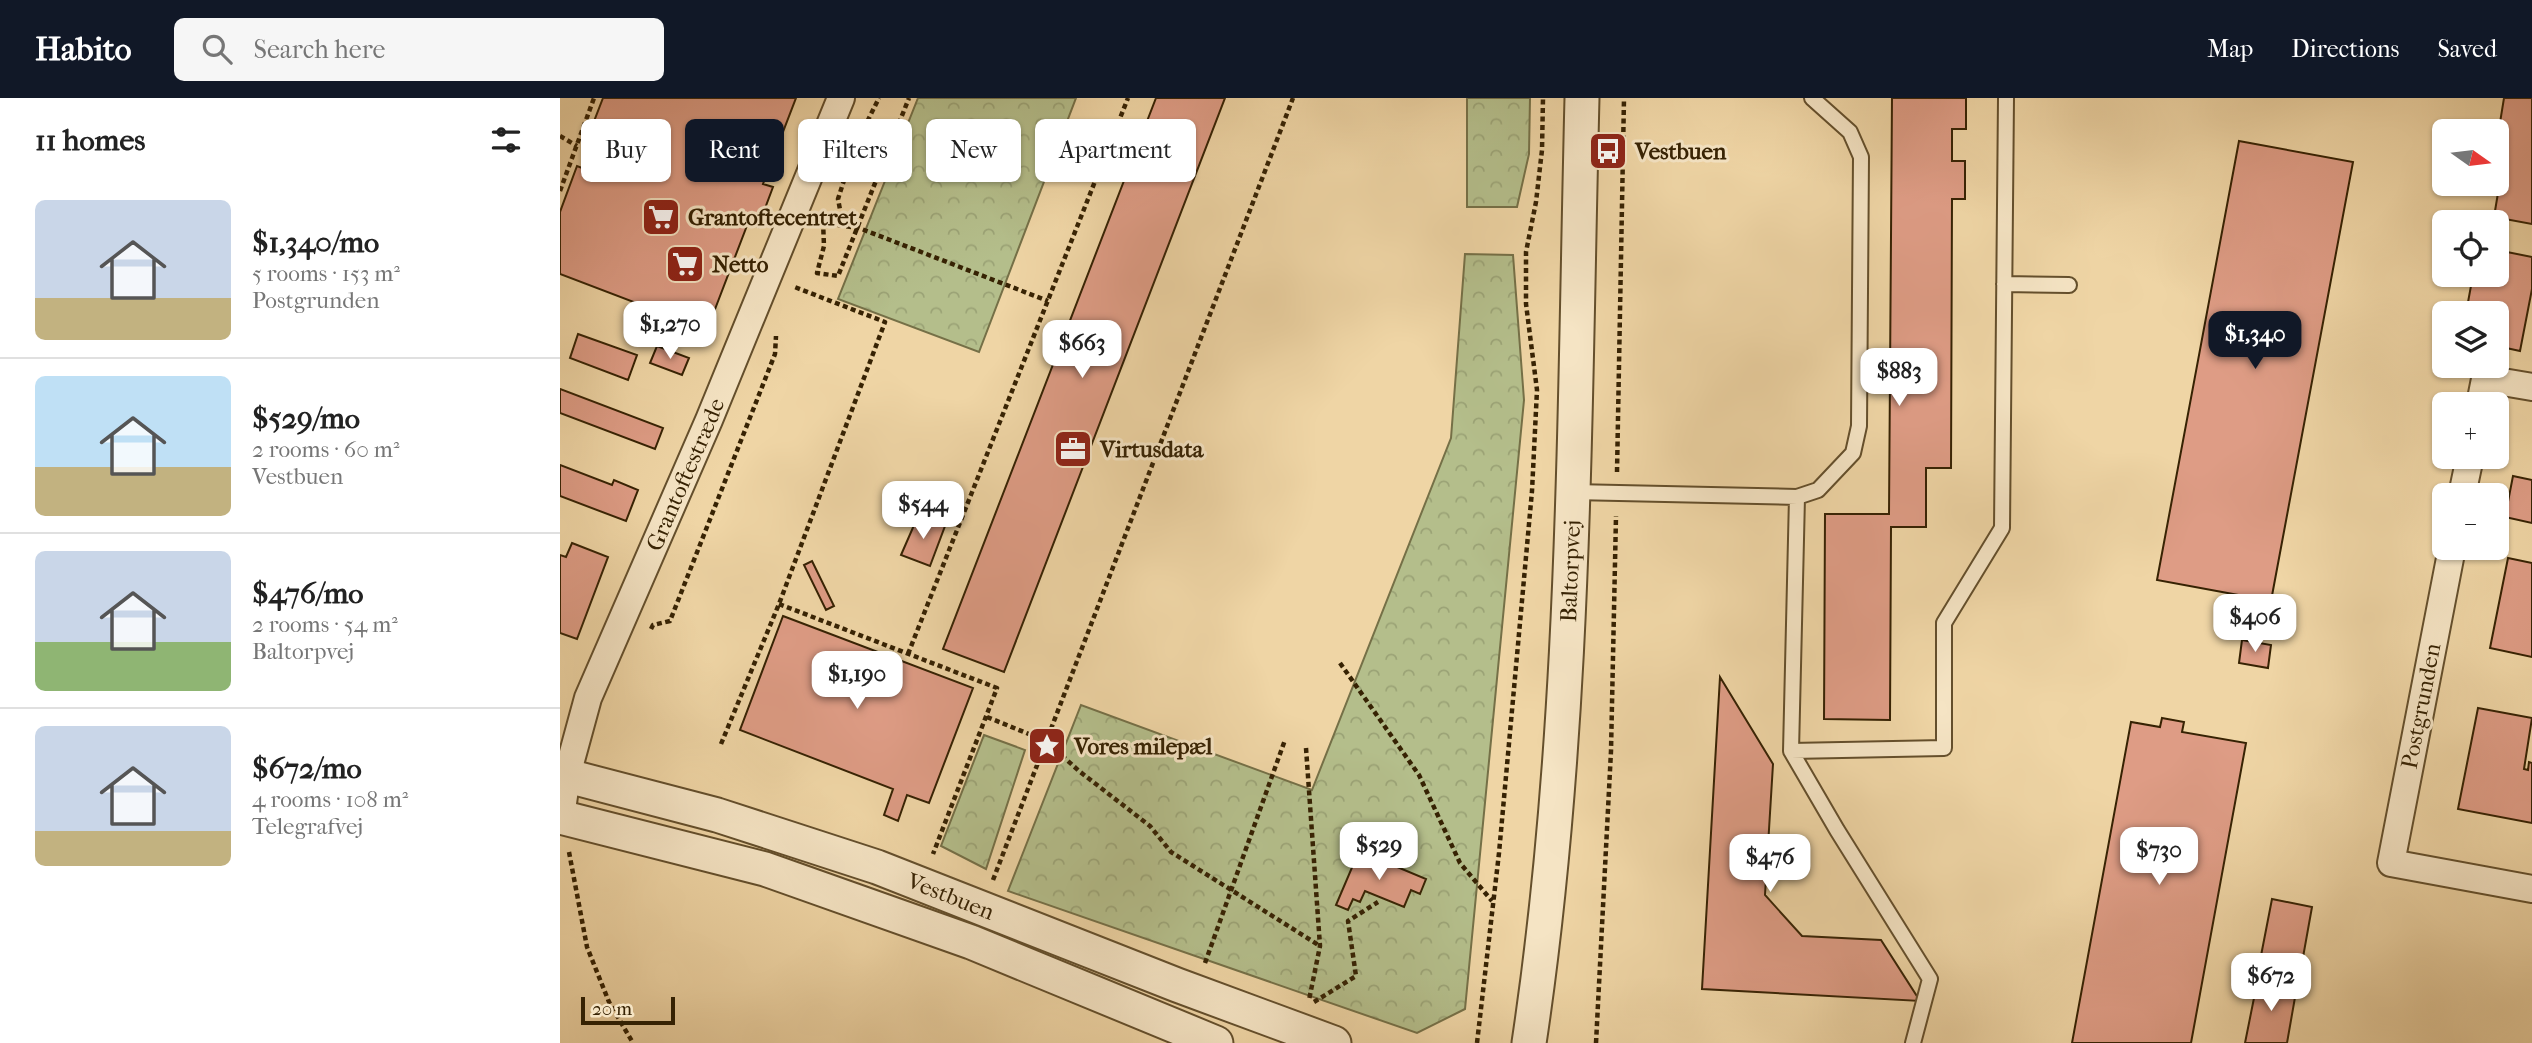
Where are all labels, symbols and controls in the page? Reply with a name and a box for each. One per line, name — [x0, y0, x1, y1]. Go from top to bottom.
search box — [174, 18, 664, 81]
text: Habito — [35, 30, 132, 69]
icon: search — [198, 30, 236, 68]
text: Search here — [254, 34, 385, 65]
text: Map — [2207, 35, 2253, 63]
text: Directions — [2291, 35, 2399, 63]
text: Saved — [2437, 35, 2497, 63]
chip: Buy — [581, 119, 671, 182]
chip: Rent — [685, 119, 784, 182]
chip: Filters — [798, 119, 912, 182]
chip: New — [926, 119, 1021, 182]
chip: Apartment — [1035, 119, 1196, 182]
north arrow — [2432, 119, 2510, 196]
map controls — [2432, 119, 2509, 560]
icon: filters — [487, 121, 525, 159]
text: 11 homes — [35, 123, 145, 158]
bus stop icon: Vestbuen — [1587, 130, 1629, 172]
place label: Vestbuen — [1634, 138, 1727, 165]
supermarket icon: Grantoftecentret — [640, 196, 682, 238]
place label: Grantoftecentret — [688, 204, 858, 231]
button: locate — [2432, 210, 2509, 287]
text: $1,340/mo — [252, 225, 379, 260]
icon: home — [91, 228, 175, 312]
supermarket icon: Netto — [664, 243, 706, 285]
place label: Netto — [712, 251, 769, 278]
text: 5 rooms · 153 m² — [252, 260, 400, 287]
text: Postgrunden — [252, 287, 380, 314]
button: layers — [2432, 301, 2509, 378]
pin: $1,270 — [613, 302, 727, 361]
text: $1,270 — [639, 310, 701, 337]
pin: $1,340 — [2198, 312, 2312, 371]
pin: $663 — [1041, 320, 1123, 380]
text: $1,340 — [2224, 320, 2286, 347]
text: $663 — [1059, 329, 1106, 356]
pin: $883 — [1858, 348, 1940, 408]
text: $883 — [1876, 357, 1922, 384]
button: + — [2432, 392, 2509, 469]
street label: Grantoftestræde — [640, 394, 730, 555]
text: $529/mo — [252, 401, 360, 436]
icon: home — [91, 404, 175, 488]
office icon: Virtusdata — [1052, 428, 1094, 470]
text: 2 rooms · 60 m² — [252, 436, 399, 463]
place label: Virtusdata — [1099, 436, 1205, 463]
text: Vestbuen — [252, 463, 343, 490]
pin: $544 — [882, 482, 964, 541]
button: − — [2432, 483, 2509, 560]
text: $544 — [898, 490, 948, 517]
street label: Baltorpvej — [1554, 519, 1586, 623]
text: $476/mo — [252, 576, 363, 611]
icon: home — [91, 579, 175, 663]
pin: $406 — [2214, 594, 2296, 654]
text: $406 — [2229, 603, 2281, 630]
text: 2 rooms · 54 m² — [252, 611, 398, 638]
text: Baltorpvej — [252, 638, 354, 665]
street label: Postgrunden — [2396, 640, 2447, 771]
pin: $1,190 — [800, 652, 914, 711]
text: $1,190 — [828, 660, 886, 687]
place icon: Vores milepæl — [1026, 725, 1068, 767]
place label: Vores milepæl — [1073, 733, 1213, 760]
text: $672/mo — [252, 751, 362, 786]
icon: home — [91, 754, 175, 838]
text: 4 rooms · 108 m² — [252, 786, 408, 813]
text: Telegrafvej — [252, 813, 363, 840]
pin: $529 — [1338, 822, 1420, 882]
pin: $730 — [2118, 828, 2200, 887]
text: $529 — [1356, 831, 1402, 858]
pin: $476 — [1729, 834, 1811, 894]
text: $730 — [2136, 836, 2182, 863]
text: $476 — [1745, 843, 1795, 870]
street label: Vestbuen — [903, 866, 999, 926]
pin: $672 — [2230, 954, 2312, 1013]
text: $672 — [2247, 962, 2295, 989]
scale bar — [581, 994, 676, 1026]
text: 20 m — [592, 998, 632, 1020]

